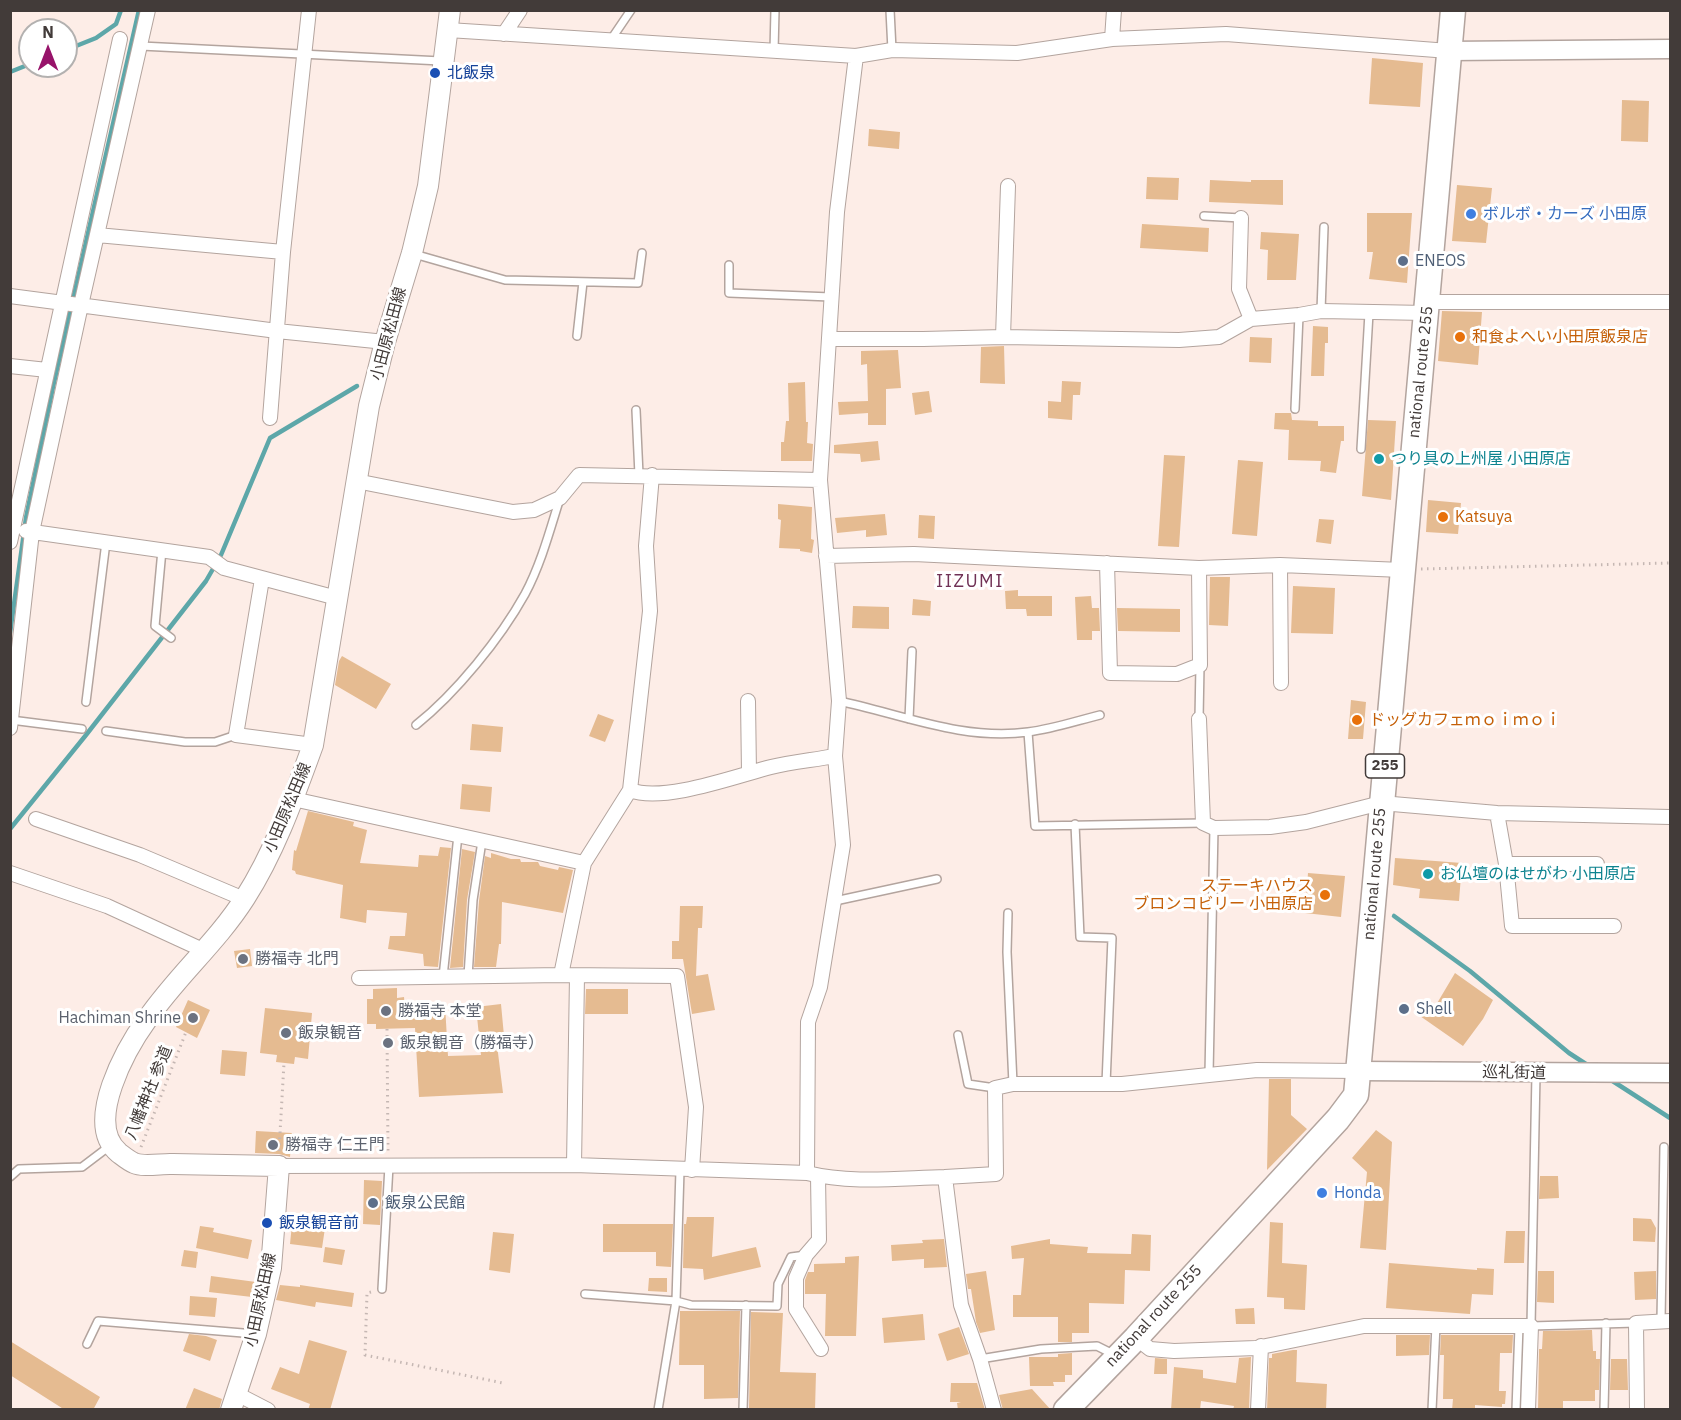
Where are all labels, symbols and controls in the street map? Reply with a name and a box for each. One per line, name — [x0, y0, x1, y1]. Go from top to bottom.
north arrow — [18, 18, 78, 78]
text: N — [42, 22, 54, 42]
place label: 北飯泉 — [447, 63, 495, 83]
marker: 北飯泉 — [428, 66, 442, 80]
place label: ボルボ・カーズ 小田原 — [1483, 204, 1647, 224]
marker: ボルボ・カーズ 小田原 — [1464, 207, 1478, 221]
place label: ENEOS — [1415, 251, 1466, 271]
marker: ENEOS — [1396, 254, 1410, 268]
street label: 小田原松田線 — [367, 285, 411, 383]
street label: national route 255 — [1405, 305, 1437, 439]
place label: 和食よへい小田原飯泉店 — [1472, 327, 1648, 347]
marker: 和食よへい小田原飯泉店 — [1453, 330, 1467, 344]
place label: つり具の上州屋 小田原店 — [1391, 449, 1571, 469]
marker: つり具の上州屋 小田原店 — [1372, 452, 1386, 466]
place label: Katsuya — [1455, 507, 1512, 527]
marker: Katsuya — [1436, 510, 1450, 524]
district label: IIZUMI — [936, 571, 1004, 593]
place label: ドッグカフェｍｏｉｍｏｉ — [1369, 710, 1561, 730]
marker: ドッグカフェｍｏｉｍｏｉ — [1350, 713, 1364, 727]
road number: 255 — [1366, 754, 1404, 778]
street label: 小田原松田線 — [260, 760, 316, 856]
street label: national route 255 — [1360, 807, 1390, 941]
place label: お仏壇のはせがわ 小田原店 — [1440, 864, 1636, 884]
marker: お仏壇のはせがわ 小田原店 — [1421, 867, 1435, 881]
place label: ステーキハウス ブロンコビリー 小田原店 — [1133, 876, 1313, 914]
marker: ステーキハウス ブロンコビリー 小田原店 — [1318, 888, 1332, 902]
place label: 勝福寺 北門 — [255, 949, 339, 969]
marker: 勝福寺 北門 — [236, 952, 250, 966]
place label: Shell — [1416, 999, 1452, 1019]
place label: 勝福寺 本堂 — [398, 1001, 482, 1021]
marker: Shell — [1397, 1002, 1411, 1016]
marker: 勝福寺 本堂 — [379, 1004, 393, 1018]
place label: Hachiman Shrine — [59, 1008, 181, 1028]
marker: Hachiman Shrine — [186, 1011, 200, 1025]
place label: 飯泉観音 — [298, 1023, 362, 1043]
marker: 飯泉観音 — [279, 1026, 293, 1040]
place label: 飯泉観音（勝福寺） — [400, 1033, 544, 1053]
marker: 飯泉観音（勝福寺） — [381, 1036, 395, 1050]
street label: 八幡神社 参道 — [121, 1043, 177, 1143]
street label: 巡礼街道 — [1482, 1063, 1546, 1083]
place label: 勝福寺 仁王門 — [285, 1135, 385, 1155]
marker: 勝福寺 仁王門 — [266, 1138, 280, 1152]
place label: Honda — [1334, 1183, 1381, 1203]
marker: Honda — [1315, 1186, 1329, 1200]
place label: 飯泉公民館 — [385, 1193, 465, 1213]
marker: 飯泉公民館 — [366, 1196, 380, 1210]
place label: 飯泉観音前 — [279, 1213, 359, 1233]
marker: 飯泉観音前 — [260, 1216, 274, 1230]
street label: 小田原松田線 — [242, 1251, 280, 1349]
street label: national route 255 — [1102, 1261, 1206, 1371]

